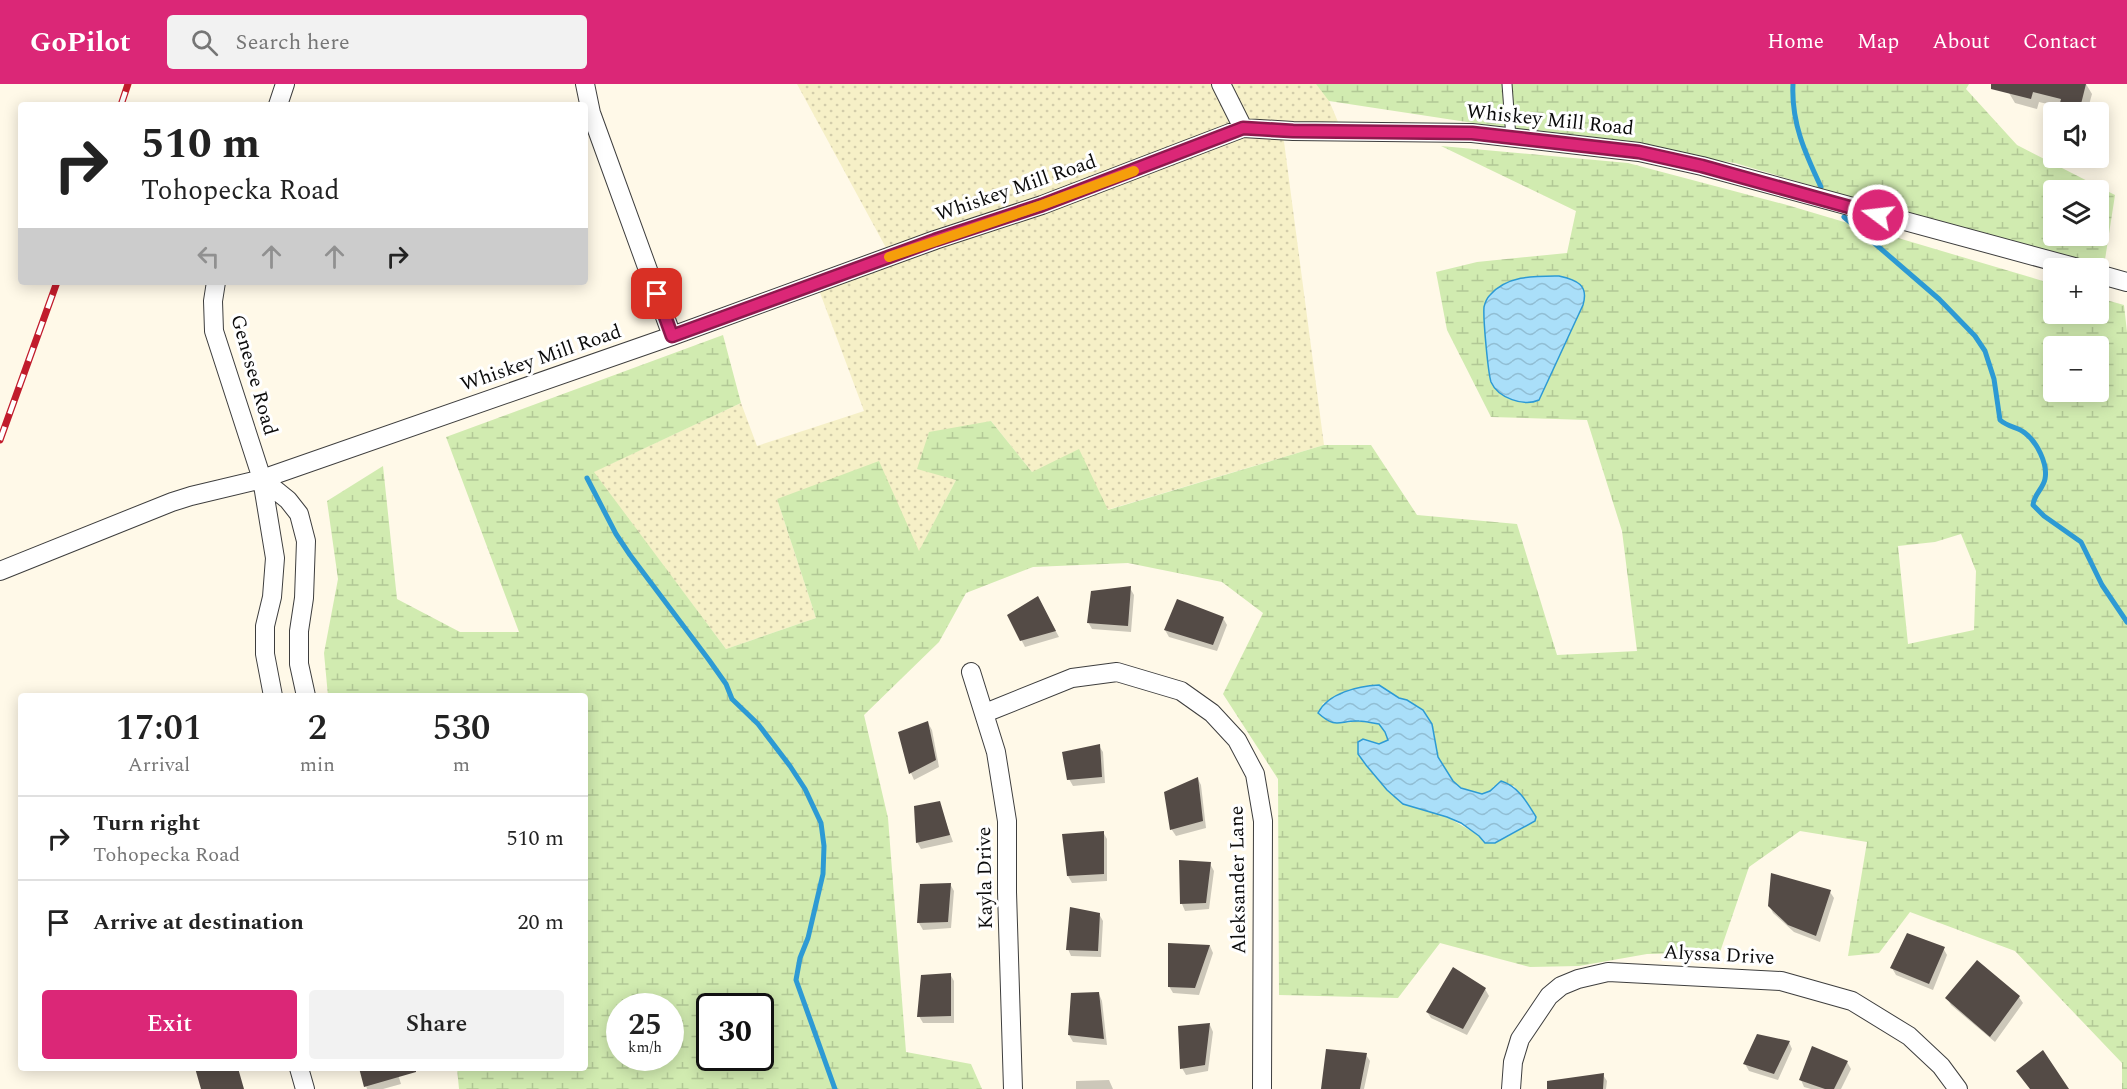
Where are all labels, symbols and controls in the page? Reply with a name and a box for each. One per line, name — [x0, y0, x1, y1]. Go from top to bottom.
search box — [167, 15, 587, 69]
text: GoPilot — [30, 21, 131, 64]
icon: search — [188, 26, 221, 59]
text: Search here — [236, 26, 350, 59]
text: Home — [1767, 26, 1824, 58]
text: Map — [1857, 26, 1899, 58]
text: About — [1932, 26, 1990, 58]
text: Contact — [2023, 26, 2097, 58]
street label: Whiskey Mill Road — [1465, 96, 1635, 144]
map controls — [2043, 102, 2109, 402]
button: sound — [2043, 102, 2109, 168]
text: 510 m — [141, 113, 260, 176]
icon: right — [42, 126, 120, 204]
street label: Whiskey Mill Road — [932, 146, 1100, 230]
text: Tohopecka Road — [141, 170, 340, 212]
button: layers — [2043, 180, 2109, 246]
position arrow — [1846, 183, 1910, 247]
icon: left — [192, 240, 225, 273]
icon: ahead — [255, 240, 288, 273]
icon: ahead — [318, 240, 351, 273]
icon: right — [381, 240, 414, 273]
button: + — [2043, 258, 2109, 324]
pin — [631, 268, 682, 319]
icon: arrive — [640, 277, 673, 310]
street label: Genesee Road — [222, 311, 286, 439]
street label: Whiskey Mill Road — [457, 316, 625, 400]
button: − — [2043, 336, 2109, 402]
text: 17:01 — [116, 701, 202, 756]
text: 2 — [308, 701, 327, 756]
text: 530 — [432, 701, 490, 756]
text: Arrival — [128, 750, 190, 780]
text: min — [300, 750, 335, 780]
text: m — [453, 750, 470, 780]
street label: Aleksander Lane — [1222, 805, 1254, 955]
text: Turn right — [93, 807, 200, 840]
icon: right — [42, 822, 75, 855]
text: 510 m — [507, 822, 564, 855]
street label: Kayla Drive — [969, 826, 1001, 930]
text: Tohopecka Road — [93, 840, 240, 870]
icon: arrive — [42, 906, 75, 939]
text: Arrive at destination — [93, 906, 304, 939]
text: 20 m — [518, 906, 564, 939]
street label: Alyssa Drive — [1663, 937, 1775, 973]
button: Exit — [42, 990, 297, 1059]
button: Share — [309, 990, 564, 1059]
speed limit sign: 30 — [696, 993, 774, 1071]
text: 25 — [628, 1002, 662, 1048]
text: km/h — [628, 1036, 662, 1059]

